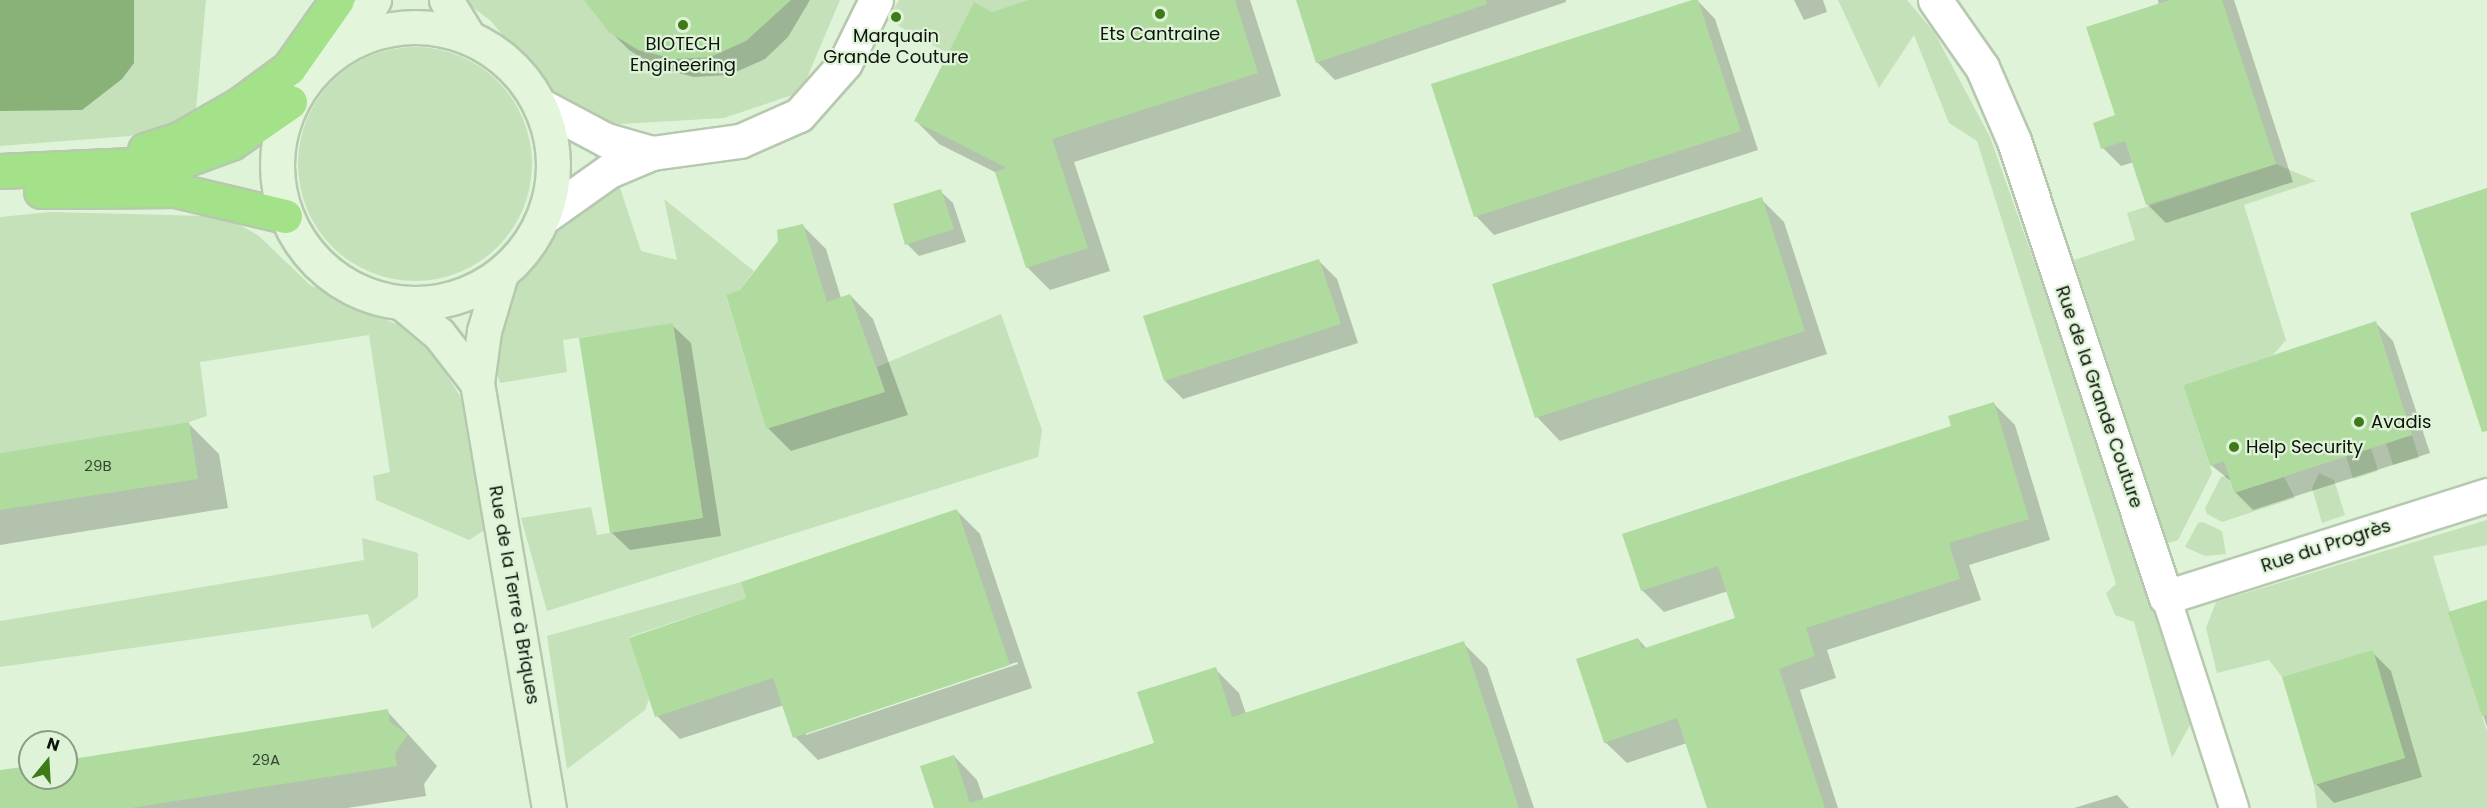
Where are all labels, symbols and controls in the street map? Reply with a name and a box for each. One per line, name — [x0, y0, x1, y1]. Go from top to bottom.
marker: Ets Cantraine — [1153, 7, 1167, 21]
marker: Marquain Grande Couture — [889, 10, 903, 24]
marker: BIOTECH Engineering — [676, 18, 690, 32]
place label: Ets Cantraine — [1100, 23, 1220, 45]
place label: Marquain Grande Couture — [823, 26, 969, 68]
place label: BIOTECH Engineering — [630, 34, 736, 76]
street label: Rue de la Grande Couture — [2051, 283, 2147, 511]
place label: Avadis — [2371, 411, 2431, 433]
marker: Avadis — [2352, 415, 2366, 429]
place label: Help Security — [2246, 436, 2363, 458]
marker: Help Security — [2227, 440, 2241, 454]
house number: 29B — [84, 457, 112, 475]
street label: Rue de la Terre à Briques — [484, 484, 544, 706]
street label: Rue du Progrès — [2258, 515, 2394, 577]
north arrow — [18, 730, 78, 790]
text: N — [44, 732, 62, 757]
house number: 29A — [252, 751, 280, 769]

